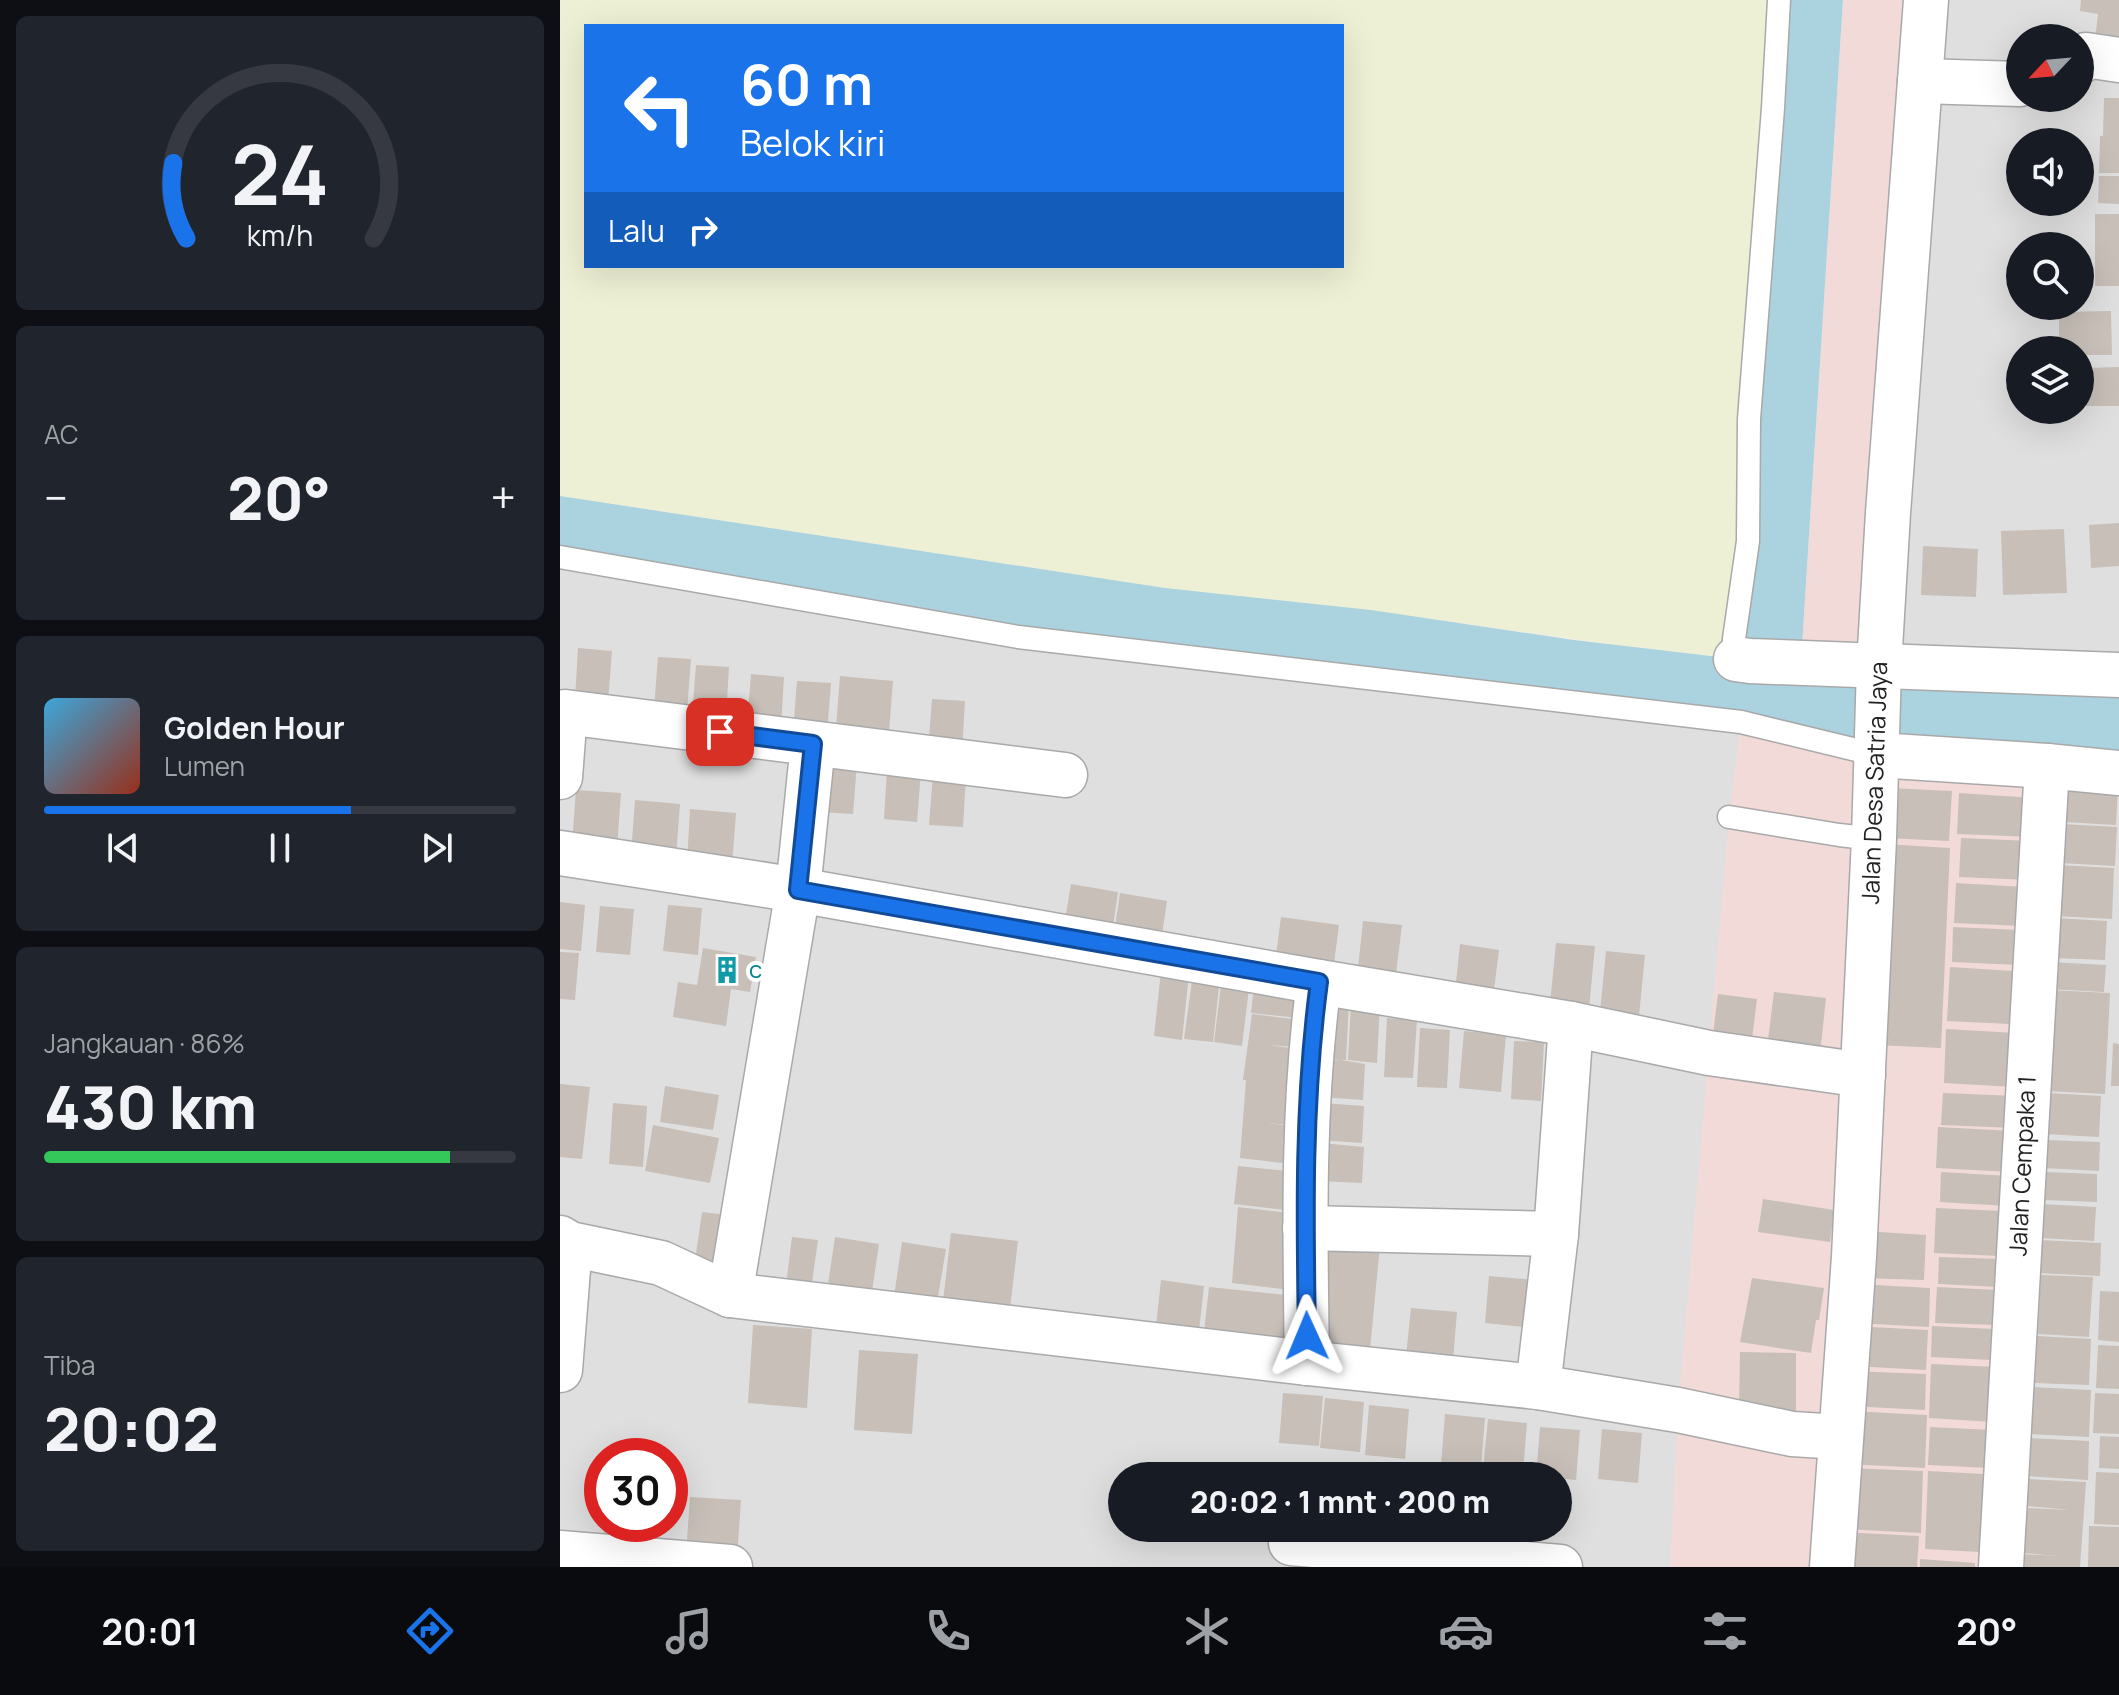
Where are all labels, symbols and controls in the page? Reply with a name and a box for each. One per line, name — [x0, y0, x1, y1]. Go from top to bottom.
north arrow — [2006, 24, 2094, 112]
map controls — [2006, 24, 2094, 424]
text: 60 m — [740, 45, 873, 122]
icon: left — [608, 56, 712, 160]
text: 24 — [231, 116, 329, 230]
text: Belok kiri — [740, 118, 886, 167]
button: sound — [2006, 128, 2094, 216]
icon: right — [681, 208, 725, 252]
text: Lalu — [608, 210, 665, 251]
text: km/h — [247, 216, 313, 255]
button: search — [2006, 232, 2094, 320]
button: layers — [2006, 336, 2094, 424]
text: AC — [44, 416, 79, 452]
text: 20° — [227, 456, 331, 538]
text: − — [44, 467, 68, 527]
text: + — [491, 467, 516, 527]
street label: Jalan Desa Satria Jaya — [1853, 661, 1894, 905]
pin — [686, 698, 754, 766]
text: Golden Hour — [164, 707, 345, 748]
icon: arrive — [698, 710, 742, 754]
text: Lumen — [164, 748, 245, 784]
icon: previous — [101, 826, 145, 870]
icon: pause — [258, 826, 302, 870]
icon: next — [415, 826, 459, 870]
place label: c — [749, 952, 762, 985]
building icon: c — [712, 955, 742, 985]
text: Jangkauan · 86% — [44, 1025, 245, 1061]
text: 430 km — [44, 1065, 257, 1147]
street label: Jalan Cempaka 1 — [2000, 1075, 2043, 1257]
position arrow — [1265, 1294, 1349, 1378]
text: Tiba — [44, 1347, 95, 1383]
text: 20:02 — [44, 1387, 219, 1469]
speed limit sign: 30 — [584, 1438, 688, 1542]
text: 20:02 · 1 mnt · 200 m — [1190, 1481, 1490, 1522]
icon: directions — [402, 1603, 458, 1659]
icon: music — [661, 1603, 717, 1659]
icon: phone — [920, 1603, 976, 1659]
icon: climate — [1179, 1603, 1235, 1659]
icon: car — [1438, 1603, 1494, 1659]
icon: filters — [1697, 1603, 1753, 1659]
text: 20:01 — [102, 1607, 198, 1656]
text: 20° — [1956, 1607, 2017, 1656]

